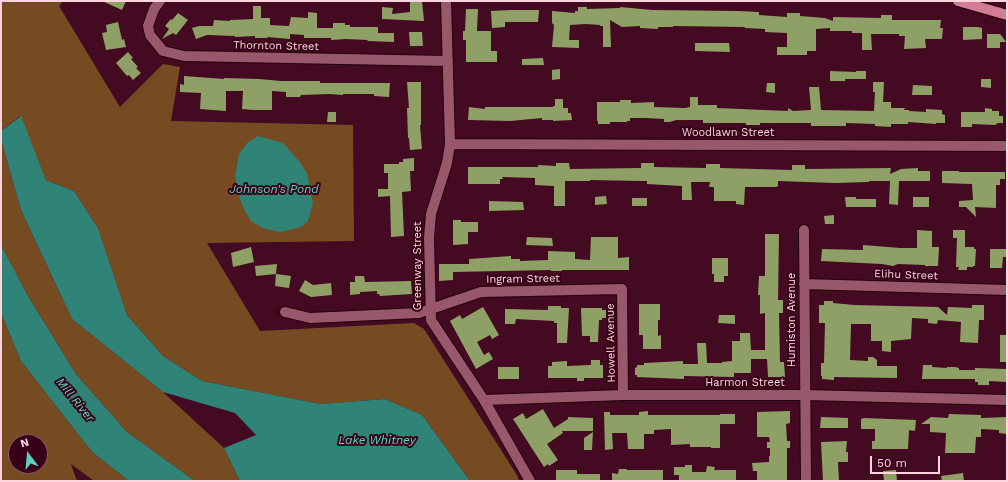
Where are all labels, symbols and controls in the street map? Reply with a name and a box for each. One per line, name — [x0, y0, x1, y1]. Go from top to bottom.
street label: Thornton Street — [233, 39, 319, 53]
street label: Woodlawn Street — [682, 126, 774, 140]
water label: Johnson's Pond — [229, 182, 319, 196]
street label: Greenway Street — [411, 221, 425, 311]
street label: Elihu Street — [874, 267, 938, 283]
street label: Ingram Street — [486, 272, 560, 286]
street label: Humiston Avenue — [785, 273, 799, 367]
street label: Howell Avenue — [604, 303, 618, 383]
water label: Mill River — [53, 375, 97, 425]
street label: Harmon Street — [705, 376, 785, 390]
water label: Lake Whitney — [338, 433, 416, 447]
north arrow — [8, 434, 48, 474]
text: N — [19, 436, 31, 450]
scale bar — [872, 448, 942, 474]
text: 50 m — [877, 456, 907, 470]

